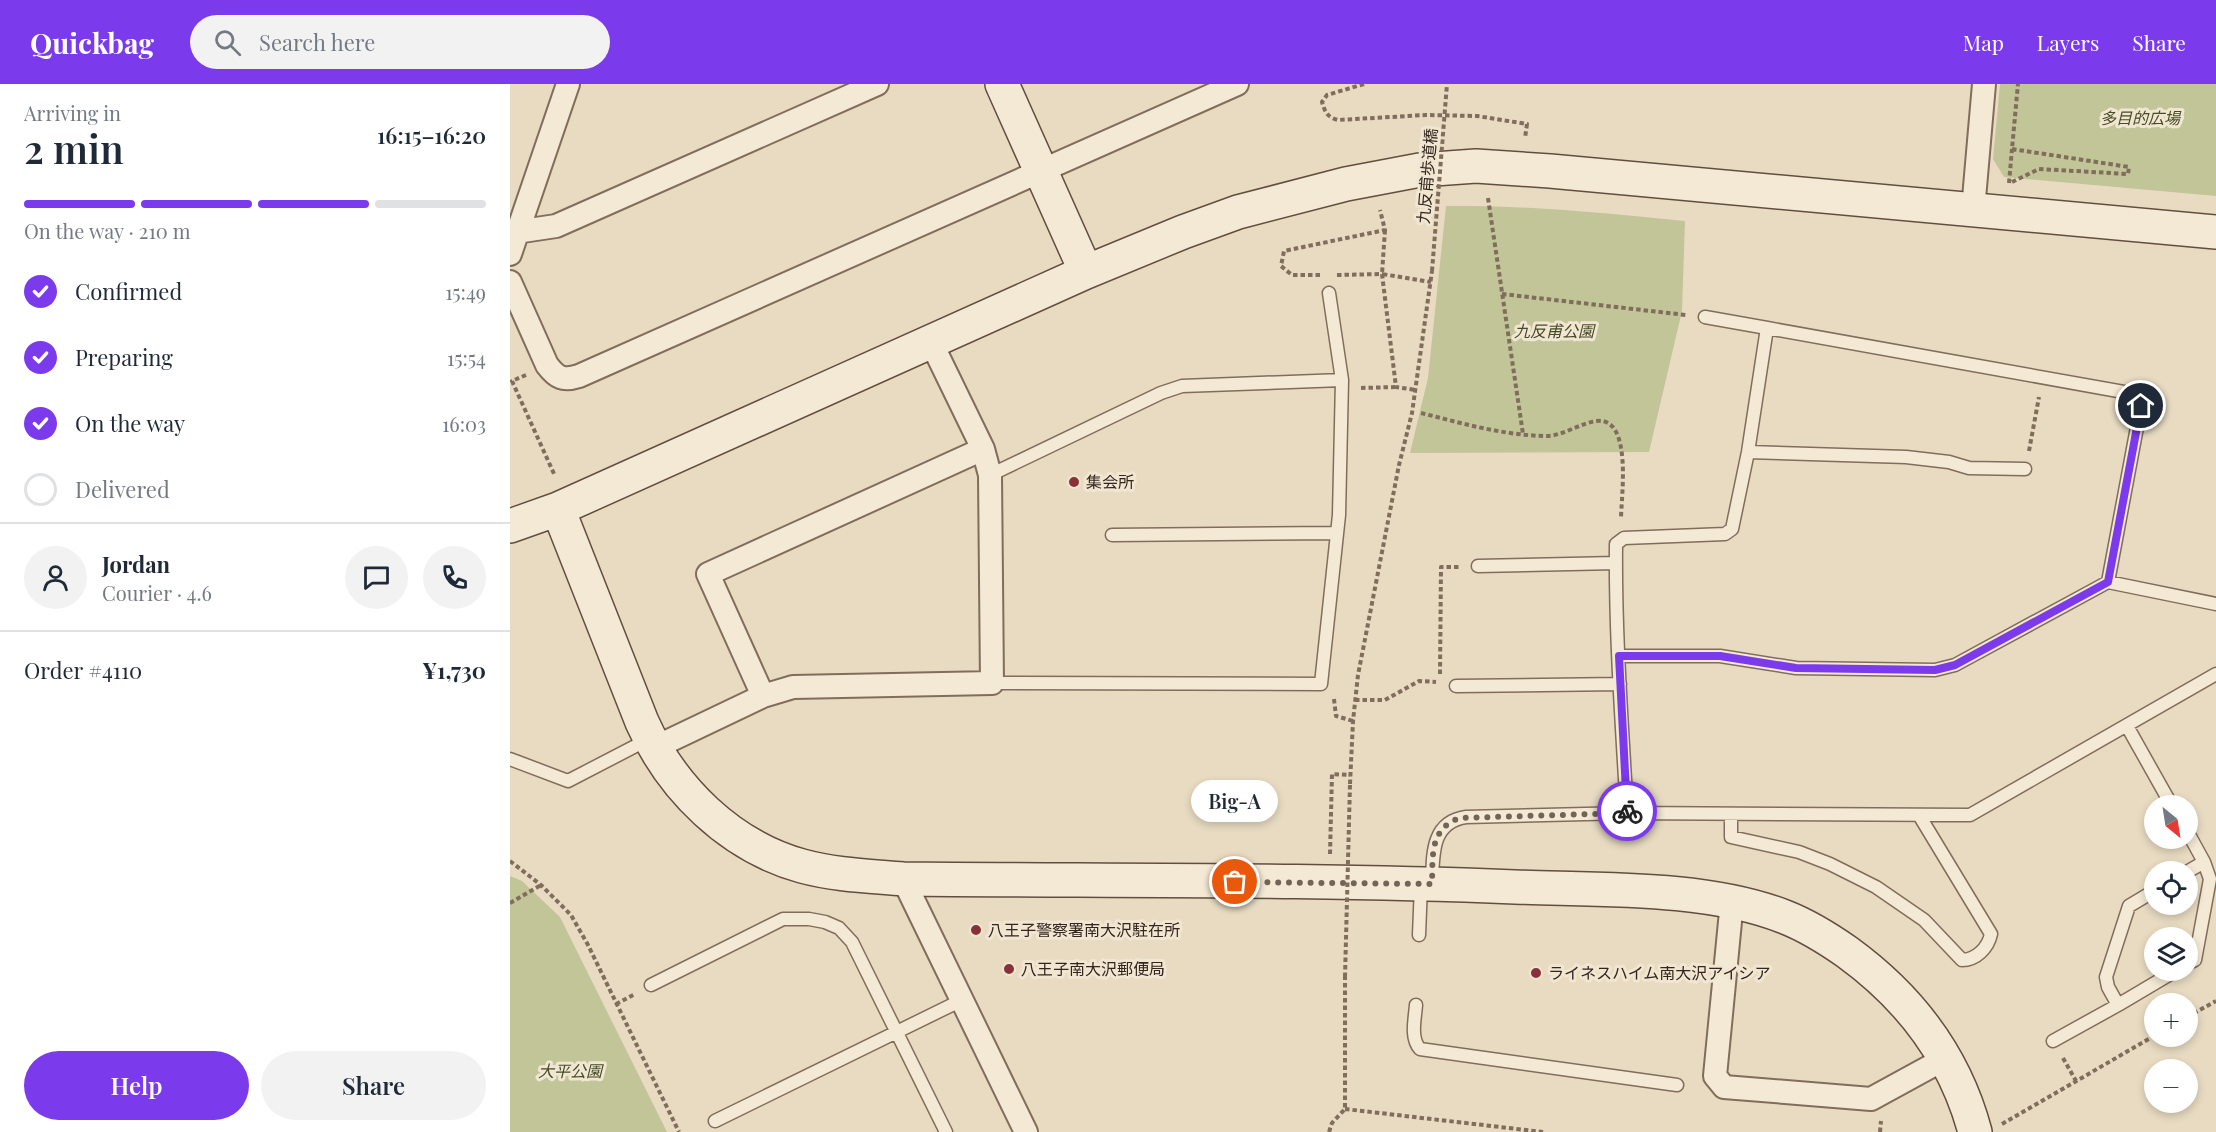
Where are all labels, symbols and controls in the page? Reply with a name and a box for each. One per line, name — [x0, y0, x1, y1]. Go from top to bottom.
search box — [190, 15, 610, 69]
text: Quickbag — [30, 24, 154, 61]
icon: search — [211, 26, 244, 59]
text: Search here — [259, 27, 375, 57]
text: Map — [1963, 28, 2004, 56]
text: Layers — [2037, 28, 2099, 56]
text: Share — [2132, 28, 2186, 56]
text: Arriving in — [24, 99, 121, 126]
park label: 多目的広場 — [2100, 107, 2182, 128]
text: 16:15–16:20 — [377, 120, 486, 150]
text: 2 min — [24, 122, 124, 174]
street label: 九反甫歩道橋 — [1412, 127, 1441, 225]
text: On the way · 210 m — [24, 217, 191, 244]
icon: check — [24, 275, 57, 308]
text: Confirmed — [75, 276, 182, 306]
text: 15:49 — [445, 278, 486, 305]
park label: 九反甫公園 — [1514, 320, 1596, 341]
icon: check — [24, 341, 57, 374]
text: Preparing — [75, 342, 173, 372]
text: 15:54 — [447, 344, 486, 371]
pin — [2115, 380, 2166, 431]
icon: home — [2124, 389, 2157, 422]
icon: check — [24, 407, 57, 440]
text: On the way — [75, 408, 185, 438]
text: 16:03 — [442, 410, 486, 437]
place label: 集会所 — [1086, 471, 1134, 492]
text: Delivered — [75, 474, 170, 504]
marker: 集会所 — [1067, 475, 1081, 489]
button: person — [24, 546, 87, 609]
button: chat — [345, 546, 408, 609]
button: phone — [423, 546, 486, 609]
text: Jordan — [102, 549, 170, 579]
text: Courier · 4.6 — [102, 579, 212, 606]
text: Order #4110 — [24, 655, 142, 685]
text: ¥1,730 — [422, 655, 486, 685]
callout: Big-A — [1192, 780, 1278, 822]
courier — [1597, 781, 1657, 841]
text: Big-A — [1208, 787, 1261, 814]
icon: bike — [1611, 795, 1644, 828]
north arrow — [2144, 795, 2198, 849]
map controls — [2144, 795, 2198, 1113]
pin — [1209, 856, 1260, 907]
button: locate — [2144, 861, 2198, 915]
icon: bag — [1218, 865, 1251, 898]
place label: 八王子警察署南大沢駐在所 — [988, 919, 1180, 940]
marker: 八王子警察署南大沢駐在所 — [969, 923, 983, 937]
button: layers — [2144, 927, 2198, 981]
place label: 八王子南大沢郵便局 — [1021, 958, 1165, 979]
marker: 八王子南大沢郵便局 — [1002, 962, 1016, 976]
place label: ライネスハイム南大沢アイシア — [1548, 962, 1771, 983]
marker: ライネスハイム南大沢アイシア — [1529, 966, 1543, 980]
button: + — [2144, 993, 2198, 1047]
button: Help — [24, 1051, 249, 1120]
button: Share — [261, 1051, 486, 1120]
button: − — [2144, 1059, 2198, 1113]
park label: 大平公園 — [538, 1060, 604, 1081]

